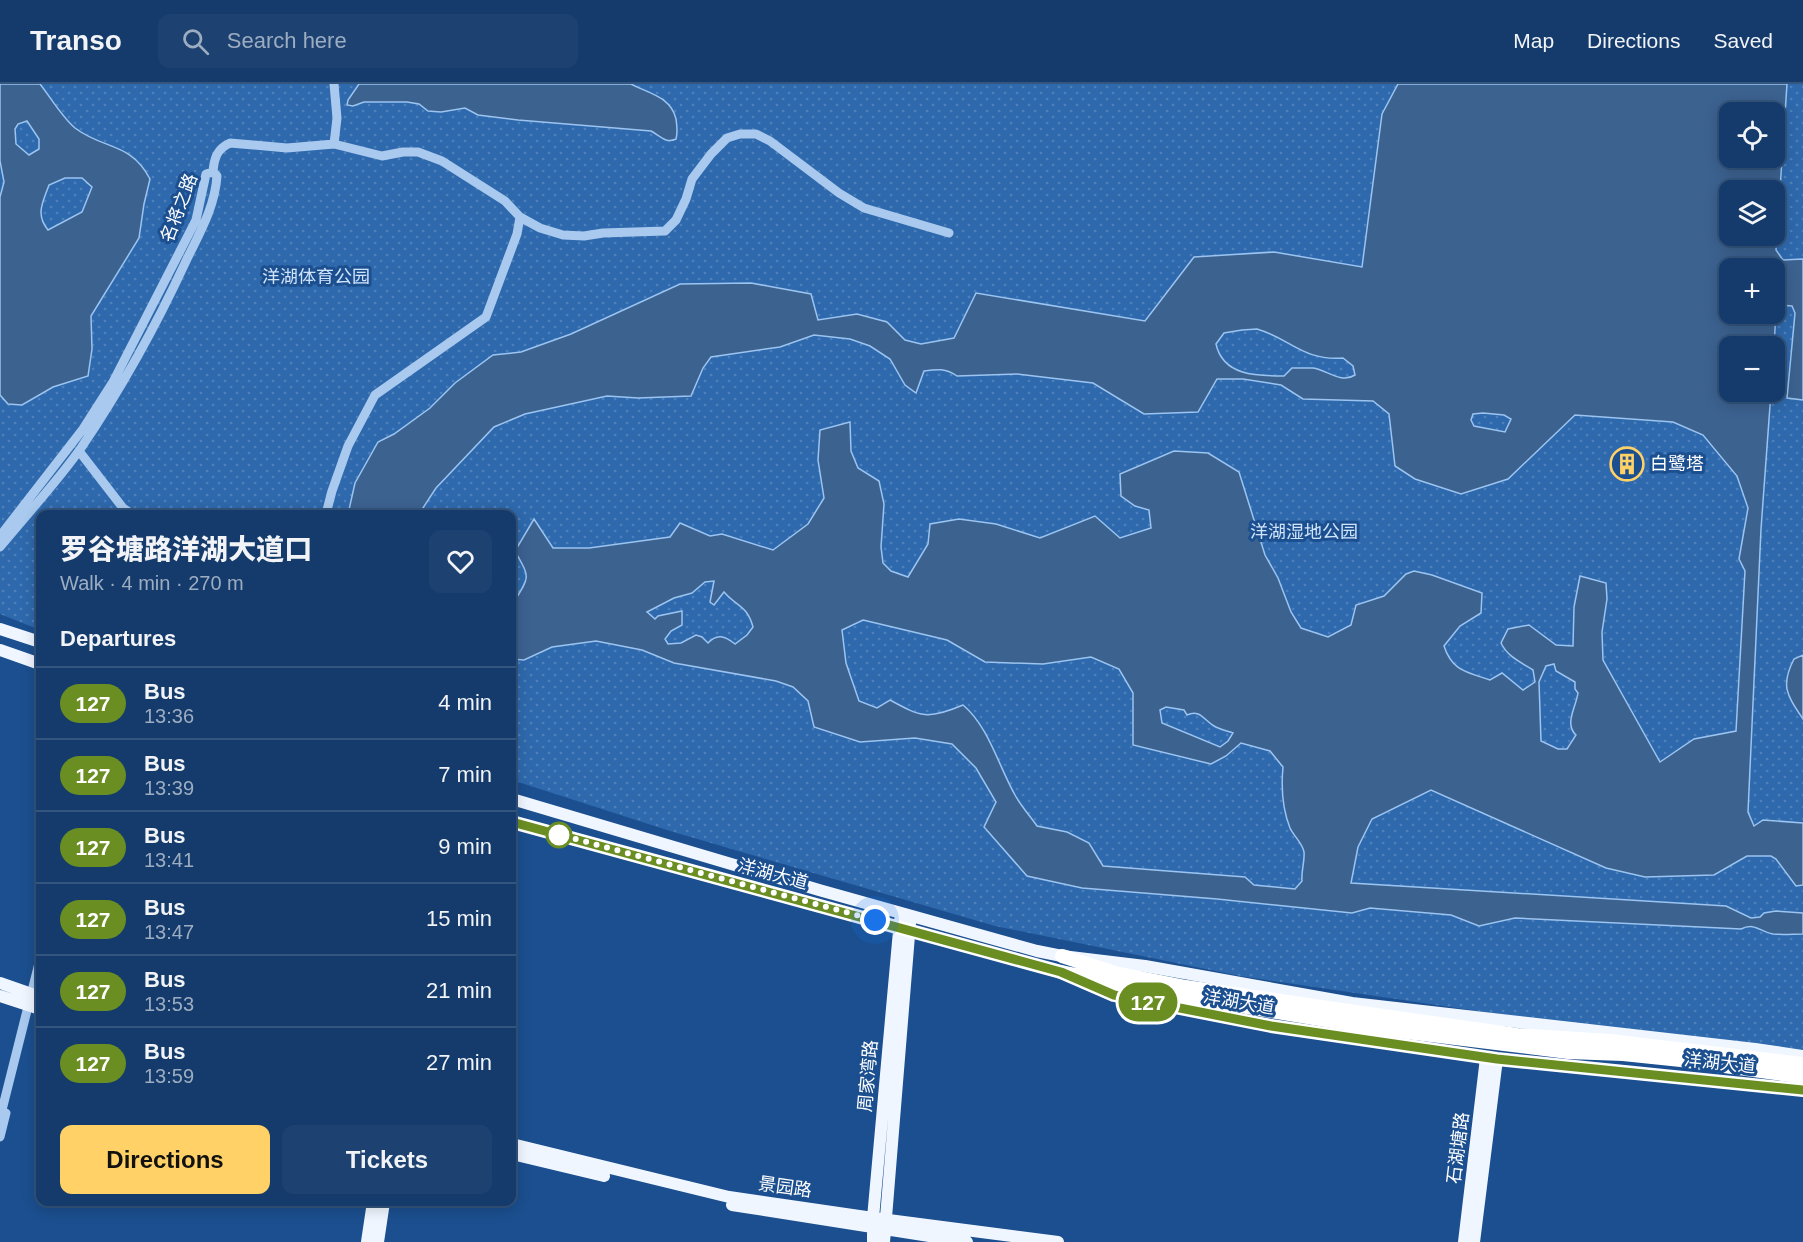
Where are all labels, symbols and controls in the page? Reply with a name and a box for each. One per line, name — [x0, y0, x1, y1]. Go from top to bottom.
search box — [158, 14, 578, 68]
text: Transo — [30, 25, 122, 56]
icon: search — [179, 25, 212, 58]
text: Search here — [227, 28, 347, 53]
text: Map — [1513, 29, 1554, 52]
text: Directions — [1587, 29, 1680, 52]
text: Saved — [1713, 29, 1773, 52]
map controls — [1719, 102, 1785, 402]
button: locate — [1719, 102, 1785, 168]
street label: 名将之路 — [157, 171, 201, 245]
button: layers — [1719, 180, 1785, 246]
button: + — [1719, 258, 1785, 324]
park label: 洋湖体育公园 — [262, 267, 370, 287]
button: − — [1719, 336, 1785, 402]
building icon: 白鹭塔 — [1609, 446, 1645, 482]
place label: 白鹭塔 — [1650, 454, 1704, 474]
park label: 洋湖湿地公园 — [1250, 522, 1358, 542]
button: heart — [429, 530, 492, 593]
text: 罗谷塘路洋湖大道口 — [60, 534, 312, 565]
text: Walk · 4 min · 270 m — [60, 572, 244, 594]
text: Departures — [60, 626, 176, 651]
text: Bus — [144, 679, 186, 704]
text: 4 min — [438, 690, 492, 715]
text: 127 — [75, 692, 111, 715]
text: 13:36 — [144, 705, 194, 727]
text: Bus — [144, 751, 186, 776]
text: 7 min — [438, 762, 492, 787]
text: 127 — [75, 764, 111, 787]
text: 13:39 — [144, 777, 194, 799]
unlabelled marker — [546, 822, 572, 848]
text: Bus — [144, 823, 186, 848]
text: 9 min — [438, 834, 492, 859]
text: 127 — [75, 836, 111, 859]
text: 13:41 — [144, 849, 194, 871]
street label: 洋湖大道 — [736, 855, 810, 893]
text: Bus — [144, 895, 186, 920]
your location — [860, 905, 890, 935]
text: 15 min — [426, 906, 492, 931]
text: 127 — [75, 908, 111, 931]
text: 13:47 — [144, 921, 194, 943]
text: Bus — [144, 967, 186, 992]
text: 21 min — [426, 978, 492, 1003]
text: 127 — [75, 980, 111, 1003]
line badge: 127 — [1114, 982, 1182, 1022]
street label: 洋湖大道 — [1202, 986, 1276, 1018]
text: 127 — [1130, 991, 1166, 1014]
text: 13:53 — [144, 993, 194, 1015]
text: Bus — [144, 1039, 186, 1064]
street label: 周家湾路 — [855, 1039, 881, 1113]
street label: 洋湖大道 — [1683, 1049, 1757, 1077]
text: 27 min — [426, 1050, 492, 1075]
text: 127 — [75, 1052, 111, 1075]
text: 13:59 — [144, 1065, 194, 1087]
street label: 石湖塘路 — [1444, 1111, 1472, 1185]
button: Directions — [60, 1125, 270, 1194]
button: Tickets — [282, 1125, 492, 1194]
street label: 景园路 — [757, 1173, 813, 1201]

